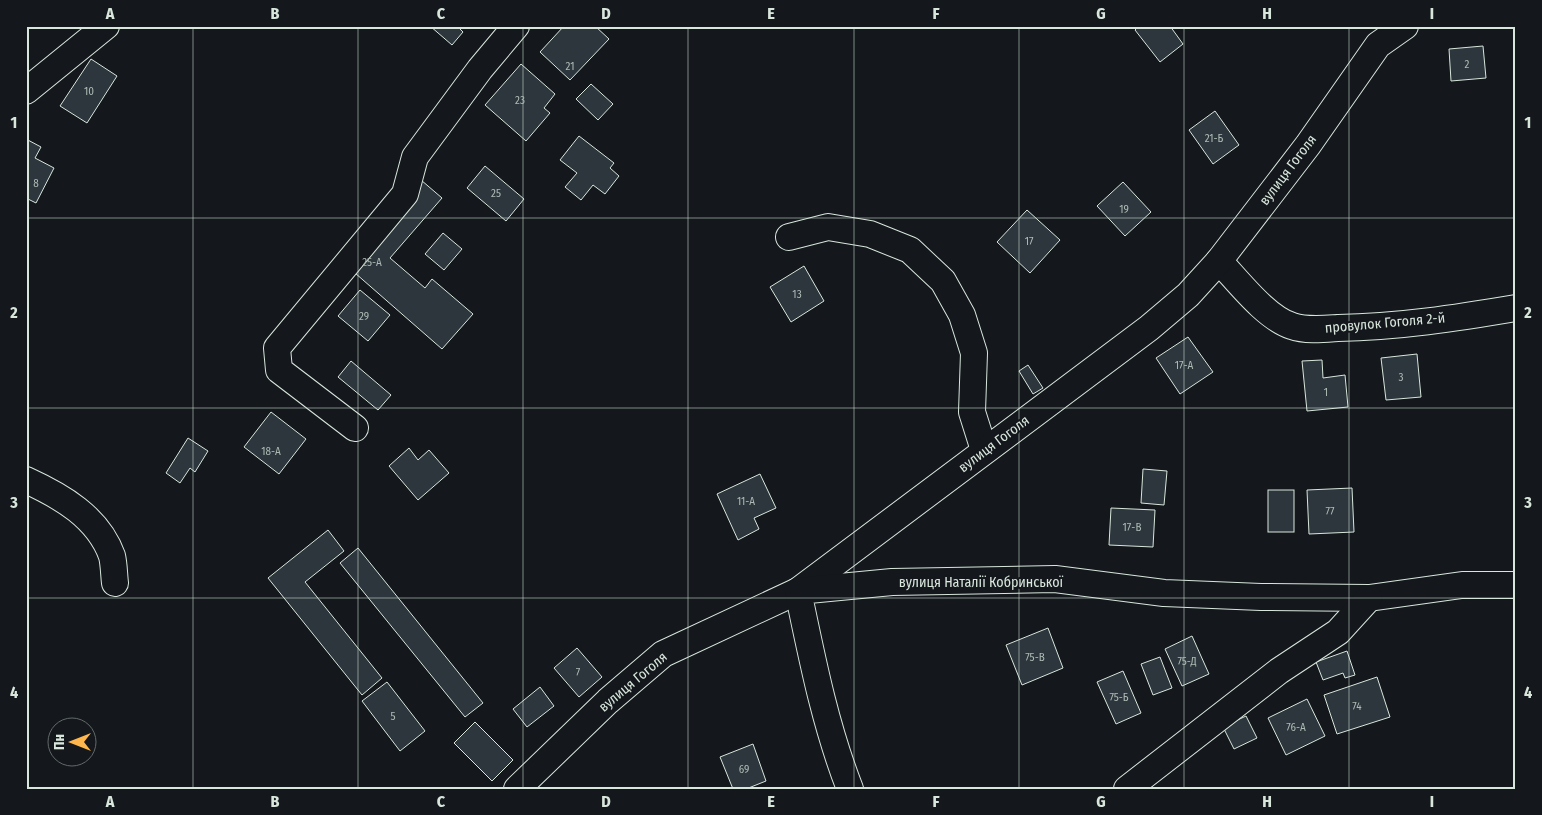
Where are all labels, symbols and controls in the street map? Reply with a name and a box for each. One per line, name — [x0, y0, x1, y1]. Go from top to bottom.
text: A — [105, 4, 115, 23]
text: B — [271, 4, 280, 23]
text: C — [437, 4, 446, 23]
text: D — [601, 4, 611, 23]
text: E — [767, 4, 775, 23]
text: F — [932, 4, 940, 23]
text: G — [1096, 4, 1106, 23]
text: H — [1262, 4, 1272, 23]
text: I — [1430, 4, 1434, 23]
house number: 2 — [1465, 58, 1470, 71]
house number: 21 — [566, 60, 574, 73]
house number: 10 — [84, 85, 94, 98]
house number: 23 — [515, 94, 525, 107]
text: 1 — [11, 113, 17, 132]
text: 1 — [1525, 113, 1531, 132]
street label: вулиця Гоголя — [1256, 131, 1320, 209]
house number: 21-Б — [1205, 132, 1224, 145]
house number: 8 — [33, 177, 39, 190]
house number: 25 — [491, 187, 501, 200]
house number: 19 — [1119, 203, 1129, 216]
house number: 17 — [1025, 235, 1034, 248]
house number: 25-А — [362, 256, 382, 269]
house number: 13 — [792, 288, 802, 301]
text: 2 — [9, 303, 18, 322]
text: 2 — [1523, 303, 1532, 322]
street label: провулок Гоголя 2-й — [1324, 309, 1446, 337]
house number: 29 — [359, 310, 369, 323]
house number: 17-А — [1175, 359, 1193, 372]
house number: 3 — [1399, 371, 1404, 384]
house number: 1 — [1324, 386, 1328, 399]
street label: вулиця Гоголя — [955, 412, 1033, 476]
house number: 18-А — [261, 445, 281, 458]
text: 3 — [9, 493, 18, 512]
text: 3 — [1523, 493, 1532, 512]
house number: 11-А — [737, 495, 755, 508]
house number: 77 — [1326, 505, 1335, 518]
house number: 17-В — [1123, 521, 1141, 534]
street label: вулиця Наталії Кобринської — [899, 574, 1064, 591]
street label: вулиця Гоголя — [595, 648, 671, 716]
house number: 75-В — [1025, 651, 1045, 664]
house number: 75-Д — [1177, 655, 1197, 668]
house number: 7 — [576, 666, 581, 679]
text: 4 — [10, 683, 18, 702]
text: 4 — [1524, 683, 1532, 702]
house number: 75-Б — [1109, 691, 1129, 704]
house number: 74 — [1352, 700, 1362, 713]
house number: 5 — [390, 710, 396, 723]
north arrow — [48, 718, 98, 768]
house number: 76-А — [1286, 721, 1306, 734]
text: Пн — [51, 734, 68, 750]
house number: 69 — [739, 763, 749, 776]
text: A — [105, 792, 115, 811]
text: B — [271, 792, 280, 811]
text: C — [437, 792, 446, 811]
text: D — [601, 792, 611, 811]
text: E — [767, 792, 775, 811]
text: F — [932, 792, 940, 811]
text: G — [1096, 792, 1106, 811]
text: H — [1262, 792, 1272, 811]
text: I — [1430, 792, 1434, 811]

